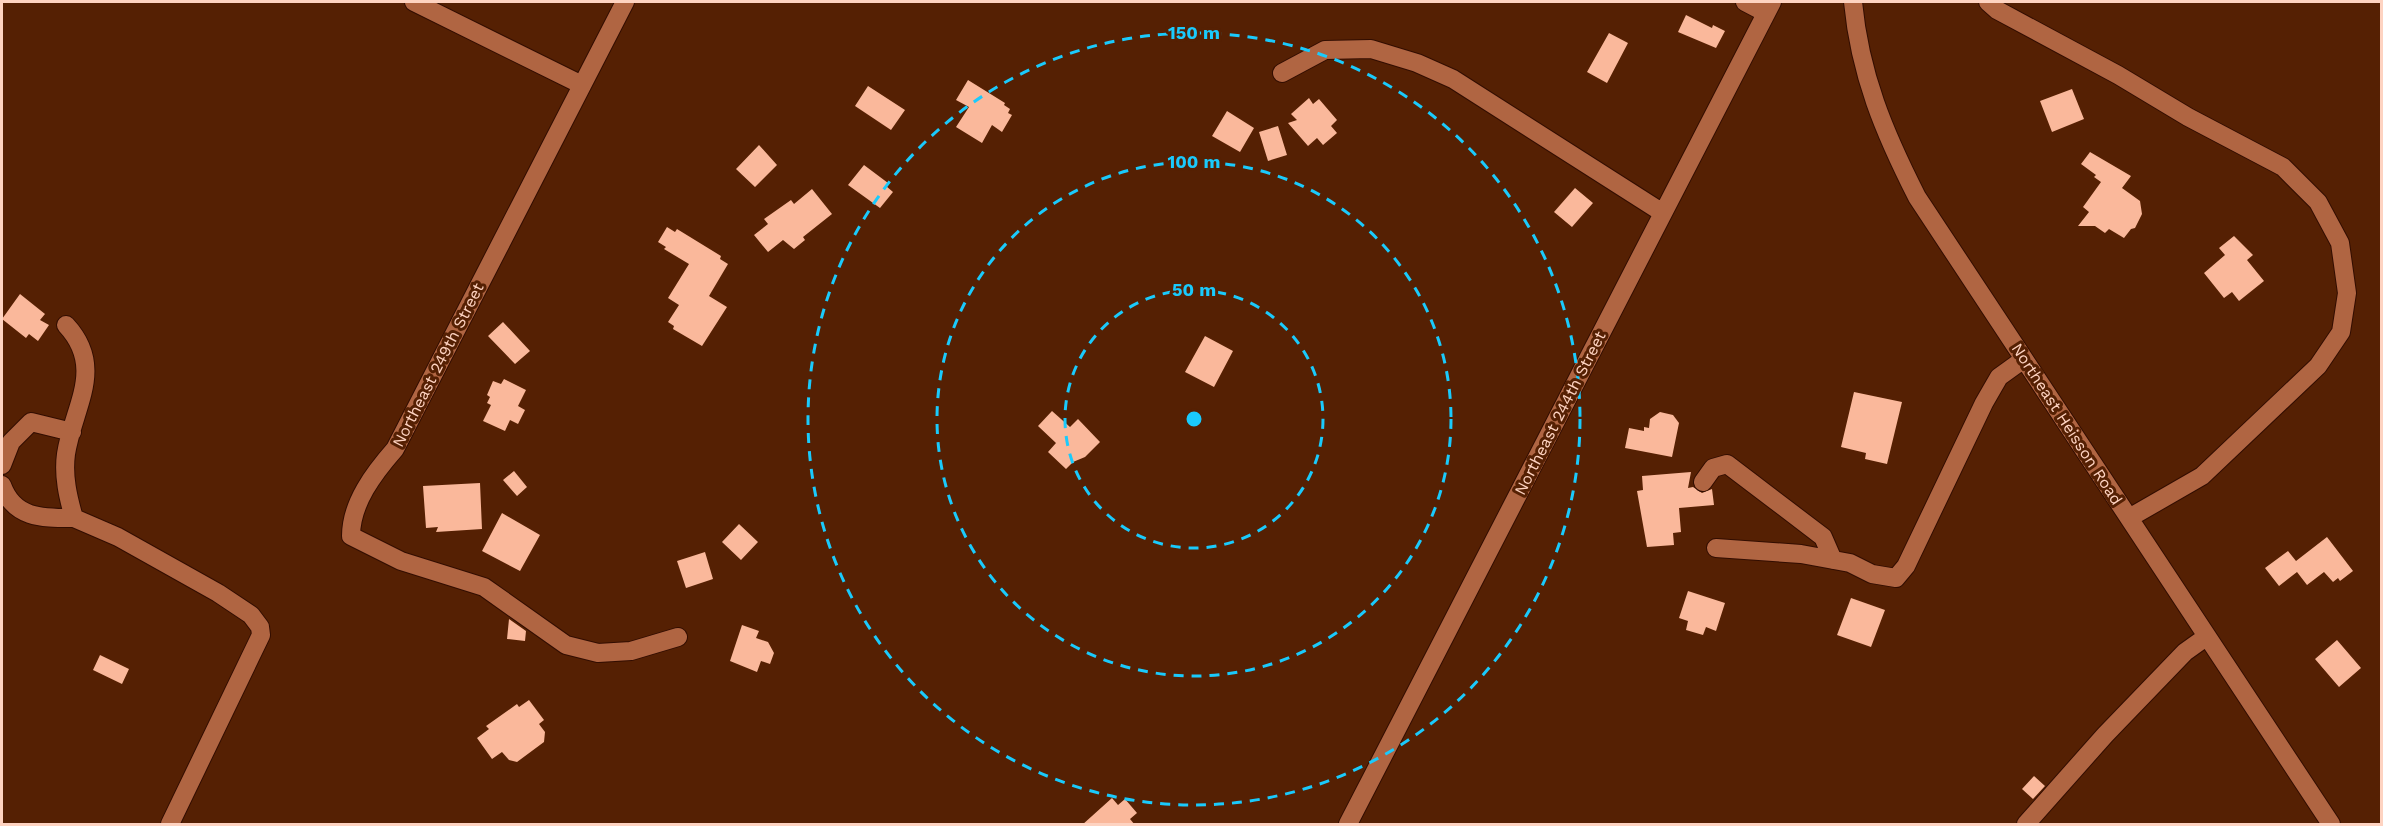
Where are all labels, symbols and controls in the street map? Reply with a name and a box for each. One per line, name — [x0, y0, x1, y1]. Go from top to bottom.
text: 150 m — [1168, 22, 1220, 43]
text: 100 m — [1167, 151, 1221, 172]
text: 50 m — [1172, 279, 1216, 300]
street label: Northeast 249th Street — [388, 280, 488, 450]
street label: Northeast 244th Street — [1510, 328, 1610, 498]
street label: Northeast Heisson Road — [2008, 340, 2126, 508]
centre of rings — [1184, 409, 1204, 429]

